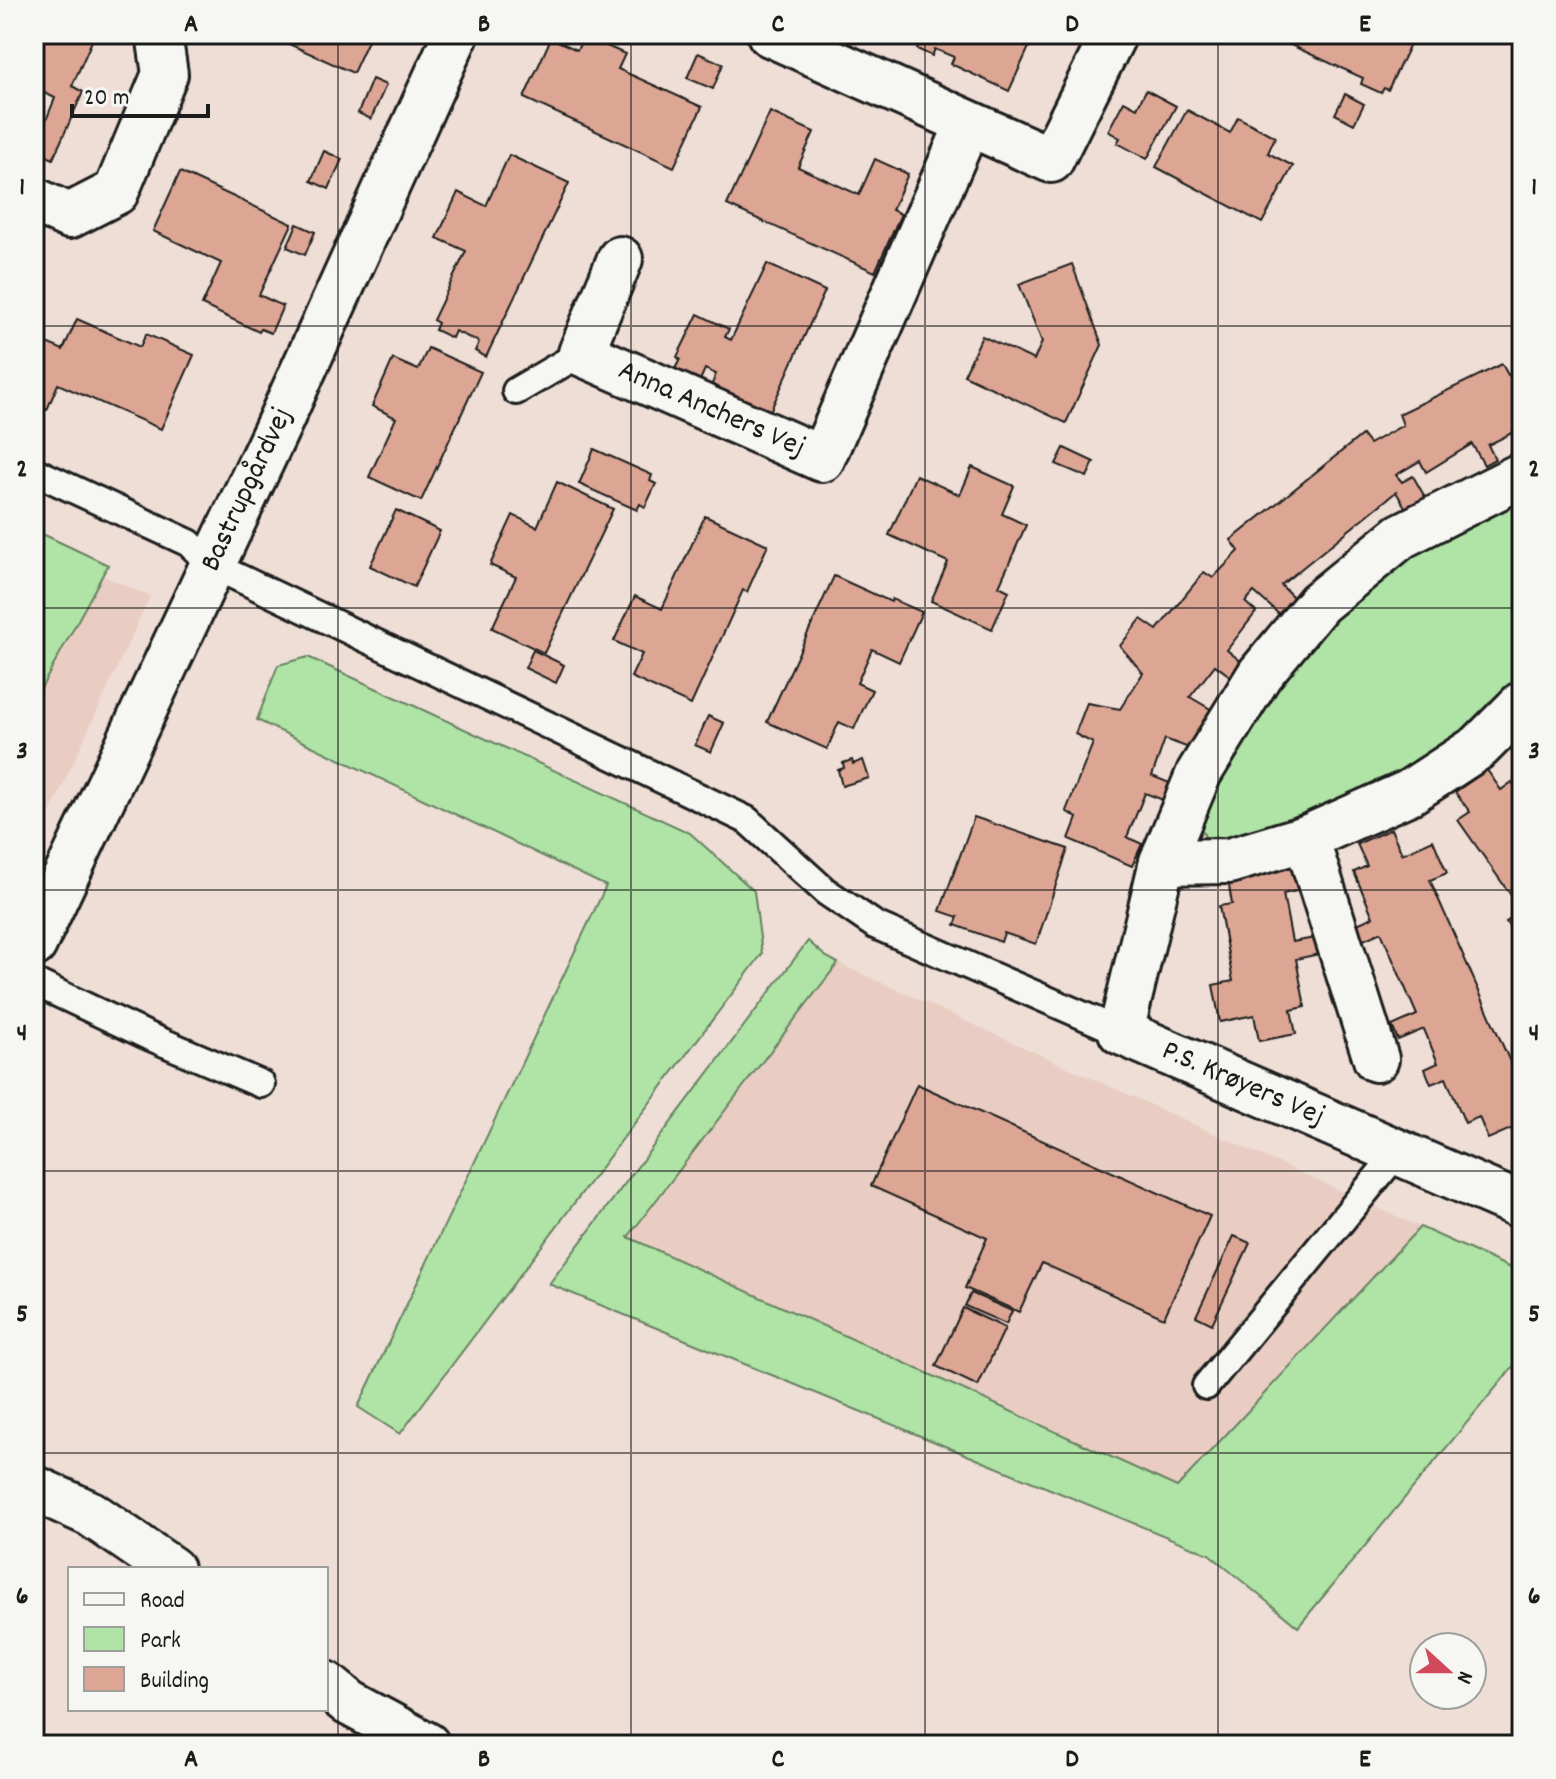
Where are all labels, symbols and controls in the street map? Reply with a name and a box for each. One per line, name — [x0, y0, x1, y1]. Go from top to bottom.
text: A — [184, 7, 198, 44]
text: B — [478, 7, 490, 44]
text: C — [772, 7, 785, 44]
text: D — [1065, 7, 1079, 44]
text: E — [1359, 7, 1371, 44]
scale bar — [72, 68, 208, 118]
text: 20 m — [84, 82, 130, 116]
text: 1 — [19, 170, 25, 207]
text: 1 — [1531, 170, 1537, 207]
street label: Anna Anchers Vej — [611, 350, 812, 470]
street label: Bastrupgårdvej — [191, 401, 305, 579]
text: 2 — [16, 452, 28, 489]
text: 2 — [1528, 452, 1540, 489]
text: 3 — [16, 734, 28, 771]
text: 3 — [1528, 734, 1540, 771]
text: 4 — [17, 1016, 27, 1053]
text: 4 — [1529, 1016, 1539, 1053]
street label: P.S. Krøyers Vej — [1155, 1031, 1331, 1139]
text: 5 — [16, 1297, 28, 1334]
text: 5 — [1528, 1297, 1540, 1334]
legend — [68, 1567, 328, 1711]
text: 6 — [16, 1579, 28, 1616]
text: 6 — [1528, 1579, 1540, 1616]
text: Road — [140, 1585, 185, 1619]
text: Park — [140, 1625, 181, 1659]
north arrow — [1408, 1631, 1488, 1711]
text: Building — [140, 1665, 209, 1699]
text: N — [1447, 1666, 1480, 1688]
text: A — [184, 1742, 198, 1779]
text: B — [478, 1742, 490, 1779]
text: C — [772, 1742, 785, 1779]
text: D — [1065, 1742, 1079, 1779]
text: E — [1359, 1742, 1371, 1779]

